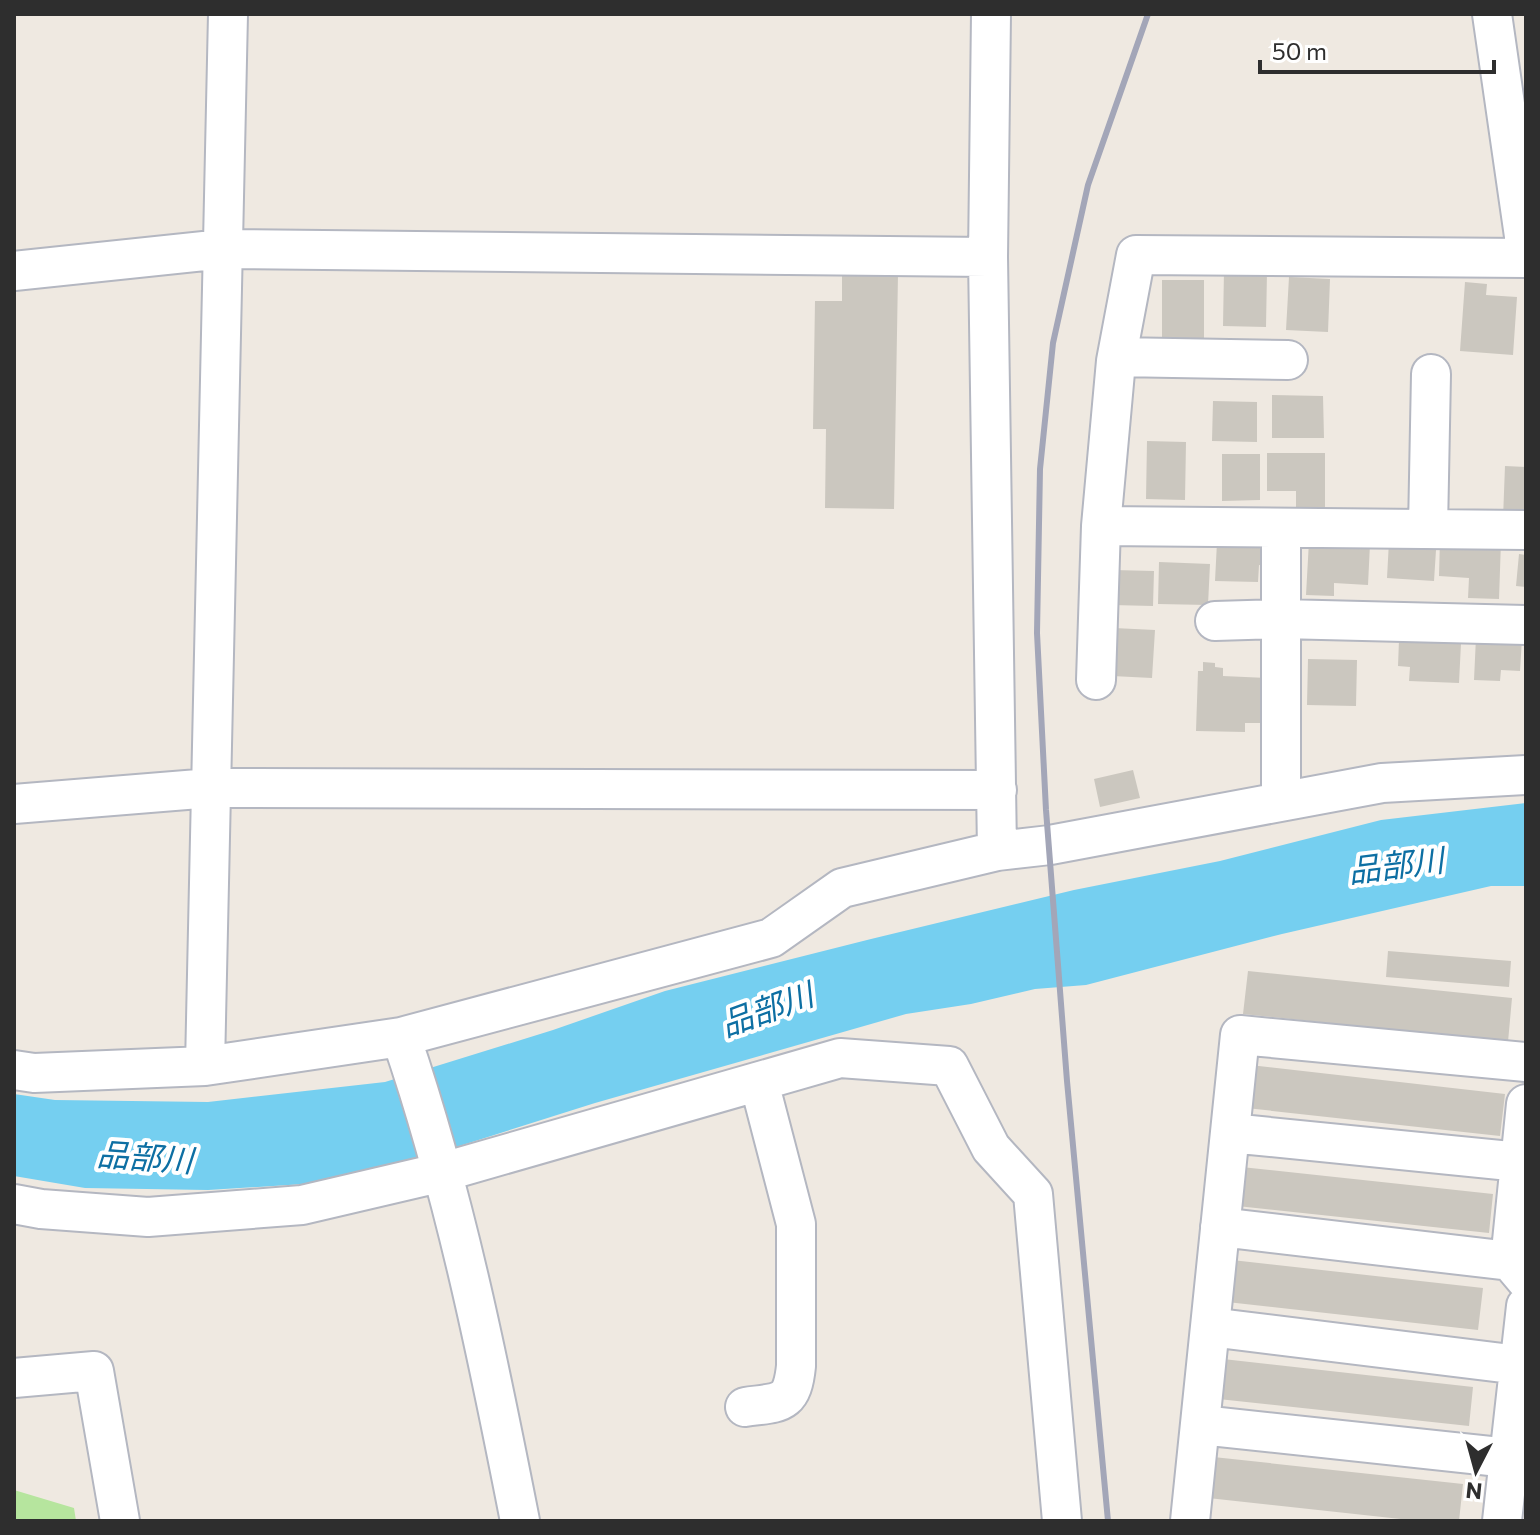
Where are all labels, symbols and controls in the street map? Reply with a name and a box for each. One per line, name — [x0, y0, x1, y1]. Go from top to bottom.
scale bar — [1260, 24, 1494, 74]
text: 50 m — [1272, 36, 1327, 65]
water label: 品部川 — [1346, 838, 1449, 890]
water label: 品部川 — [714, 972, 821, 1043]
water label: 品部川 — [96, 1133, 197, 1180]
north arrow — [1436, 1431, 1516, 1511]
text: N — [1464, 1477, 1483, 1506]

